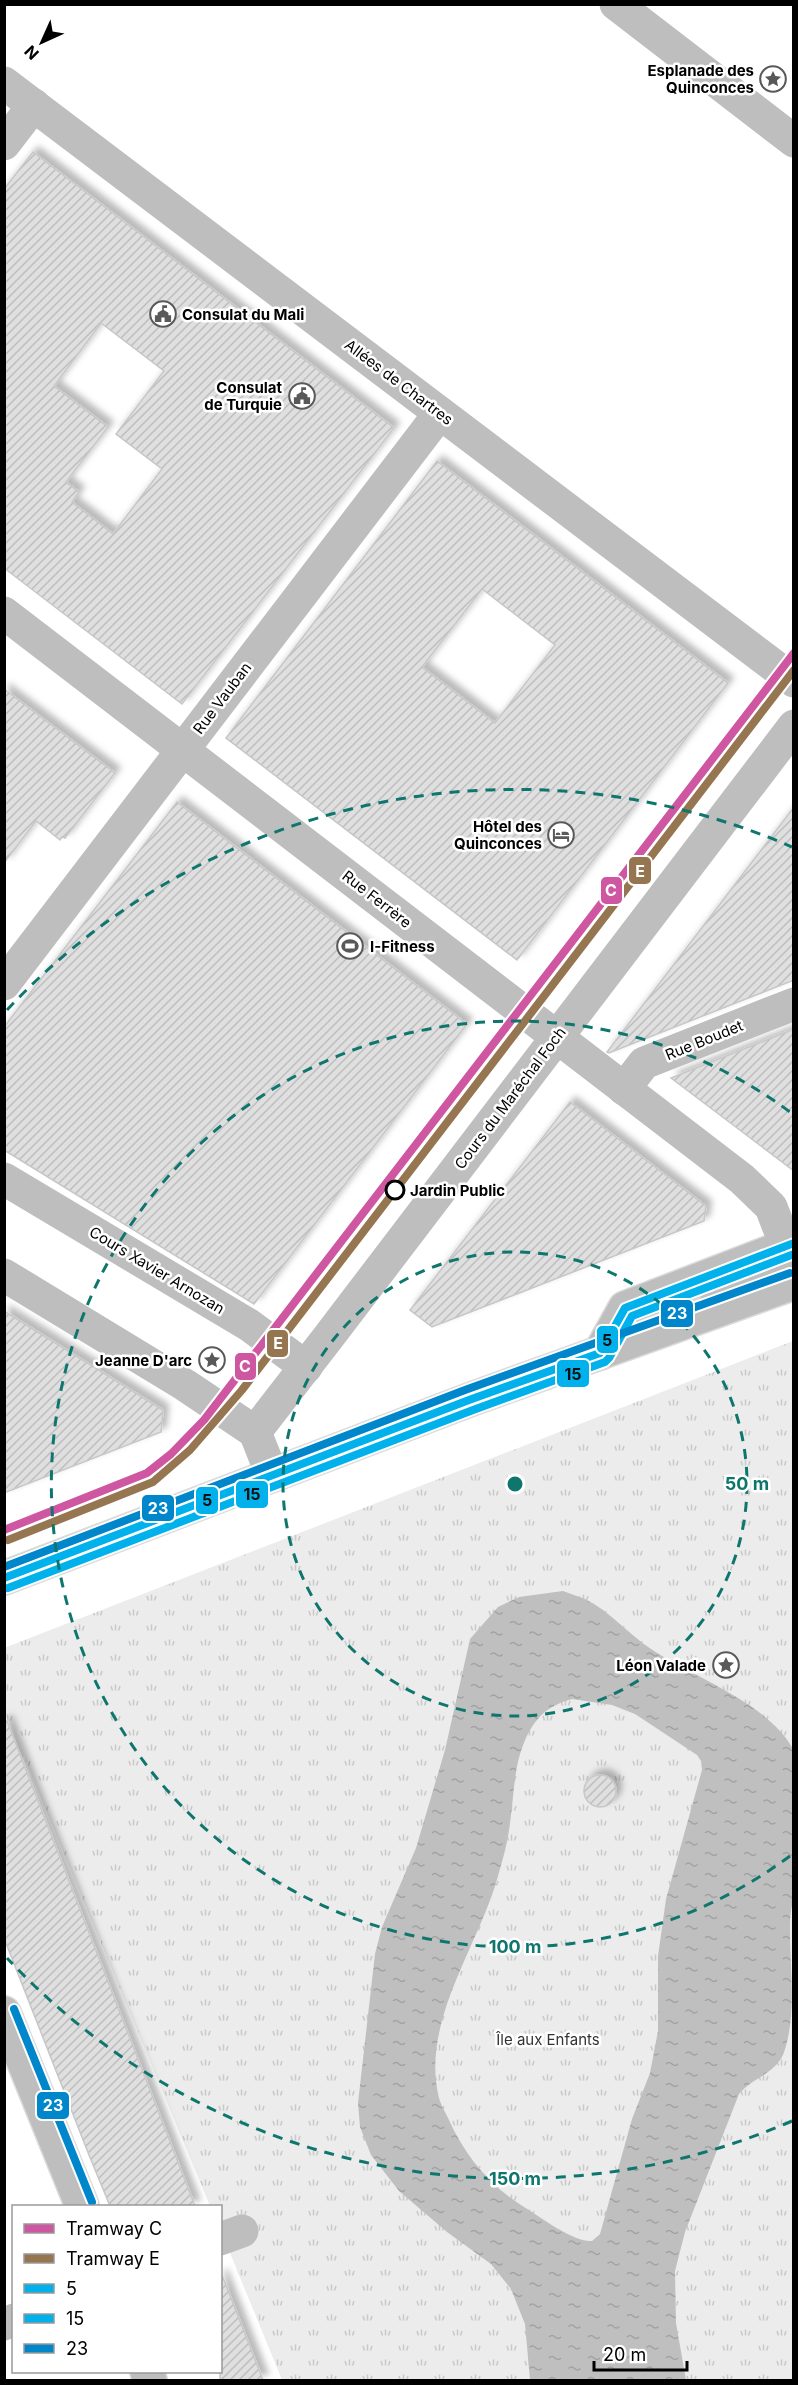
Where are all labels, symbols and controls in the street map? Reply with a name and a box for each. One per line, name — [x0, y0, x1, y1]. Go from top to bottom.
north arrow — [12, 12, 72, 72]
text: N — [20, 41, 43, 64]
place label: Esplanade des Quinconces — [647, 61, 754, 97]
place icon: Esplanade des Quinconces — [758, 64, 788, 94]
public building icon: Consulat du Mali — [148, 299, 178, 329]
place label: Consulat du Mali — [182, 305, 304, 324]
street label: Allées de Chartres — [341, 335, 457, 429]
place label: Consulat de Turquie — [204, 378, 283, 414]
public building icon: Consulat de Turquie — [287, 381, 317, 411]
street label: Rue Vauban — [189, 658, 255, 738]
place label: Hôtel des Quinconces — [454, 817, 542, 853]
hotel icon: Hôtel des Quinconces — [546, 820, 576, 850]
line badge: E — [628, 856, 652, 885]
text: E — [635, 861, 645, 881]
street label: Rue Ferrère — [339, 866, 415, 932]
line badge: C — [600, 876, 623, 905]
text: C — [605, 880, 617, 900]
sports icon: I-Fitness — [335, 931, 365, 961]
place label: I-Fitness — [370, 937, 435, 956]
street label: Rue Boudet — [662, 1016, 746, 1064]
street label: Cours du Maréchal Foch — [450, 1023, 570, 1173]
marker: Jardin Public — [385, 1180, 405, 1200]
place label: Jardin Public — [410, 1181, 505, 1200]
street label: Cours Xavier Arnozan — [86, 1222, 228, 1318]
line badge: 23 — [660, 1299, 694, 1328]
text: 23 — [667, 1303, 687, 1323]
line badge: 5 — [596, 1325, 619, 1354]
line badge: E — [266, 1329, 289, 1358]
text: 5 — [602, 1330, 612, 1350]
text: E — [273, 1333, 283, 1353]
place icon: Jeanne D'arc — [197, 1345, 227, 1375]
place label: Jeanne D'arc — [95, 1351, 192, 1370]
line badge: C — [234, 1352, 257, 1381]
text: C — [239, 1356, 251, 1376]
line badge: 15 — [556, 1359, 590, 1388]
text: 15 — [564, 1364, 582, 1384]
text: 50 m — [725, 1473, 769, 1494]
centre of rings — [505, 1474, 525, 1494]
line badge: 15 — [235, 1480, 269, 1509]
text: 15 — [243, 1484, 261, 1504]
line badge: 5 — [195, 1486, 219, 1515]
text: 5 — [202, 1490, 212, 1510]
line badge: 23 — [141, 1494, 175, 1522]
text: 23 — [148, 1498, 168, 1518]
place icon: Léon Valade — [711, 1650, 741, 1680]
place label: Léon Valade — [616, 1656, 706, 1675]
text: 100 m — [489, 1936, 541, 1957]
park label: Île aux Enfants — [495, 2030, 600, 2049]
line badge: 23 — [36, 2091, 70, 2120]
text: 23 — [43, 2095, 63, 2115]
text: 150 m — [489, 2168, 541, 2189]
legend — [12, 2205, 222, 2373]
text: Tramway C — [66, 2218, 162, 2239]
text: Tramway E — [66, 2248, 160, 2269]
text: 5 — [66, 2278, 77, 2299]
text: 15 — [66, 2308, 84, 2329]
scale bar — [594, 2334, 687, 2372]
text: 23 — [66, 2338, 88, 2359]
text: 20 m — [603, 2344, 646, 2365]

